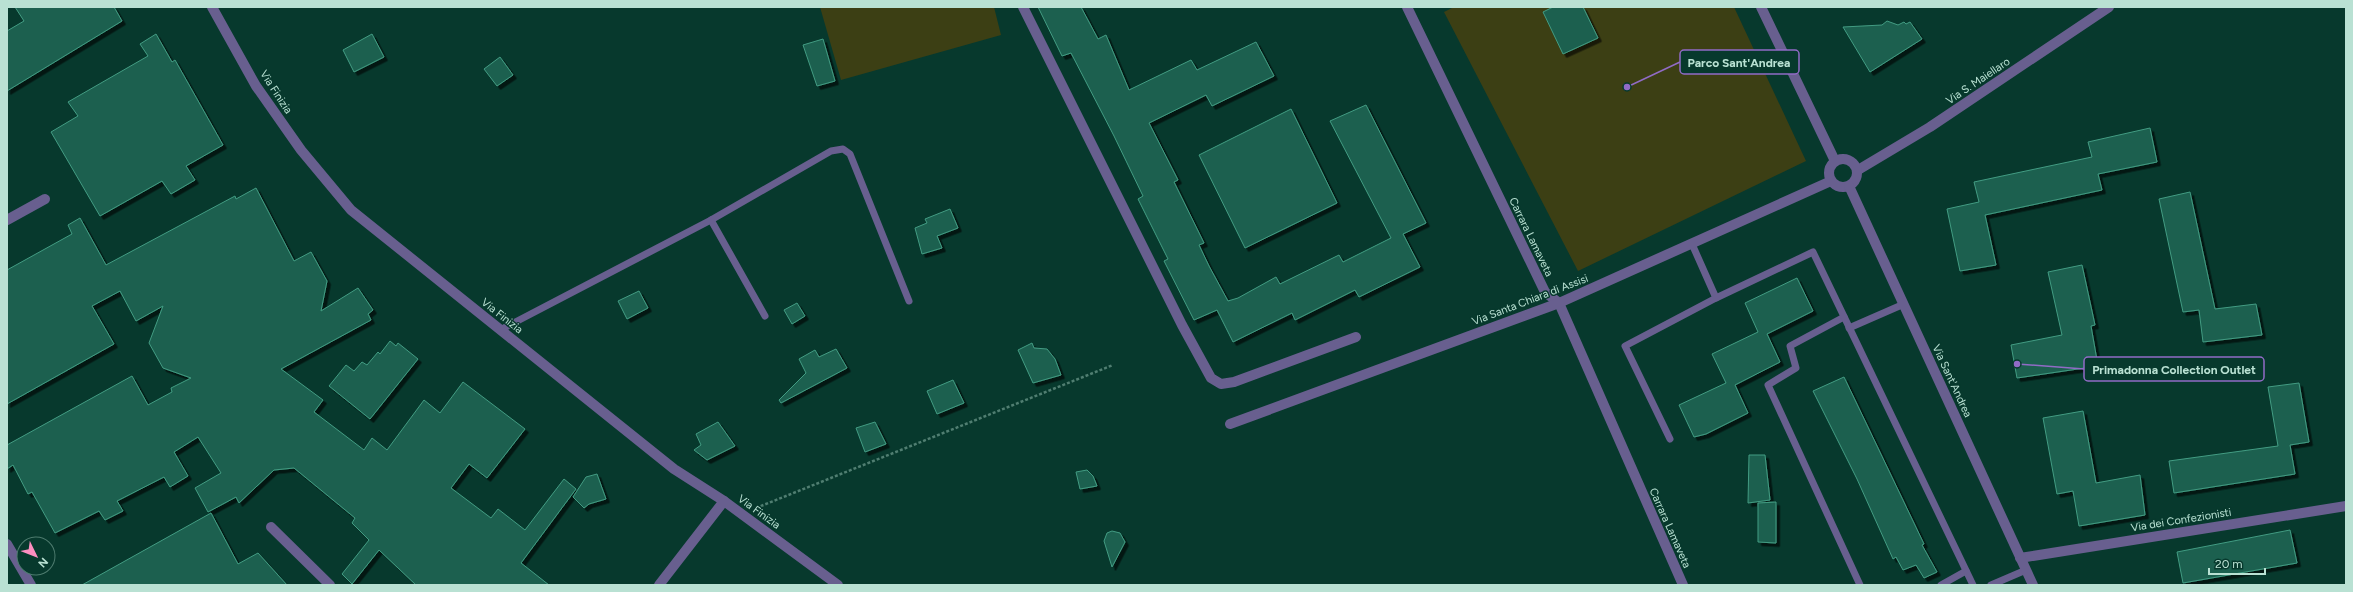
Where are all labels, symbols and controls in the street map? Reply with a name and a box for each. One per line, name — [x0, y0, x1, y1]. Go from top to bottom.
callout: Parco Sant'Andrea — [1680, 50, 1799, 74]
street label: Via S. Maiellaro — [1944, 55, 2012, 107]
text: Parco Sant'Andrea — [1688, 56, 1790, 70]
street label: Via Finizia — [257, 68, 295, 116]
street label: Carrara Lamaveta — [1506, 195, 1556, 279]
street label: Via Santa Chiara di Assisi — [1470, 272, 1590, 328]
street label: Via Finizia — [479, 296, 525, 336]
street label: Via Sant'Andrea — [1929, 343, 1975, 419]
callout: Primadonna Collection Outlet — [2084, 357, 2264, 381]
text: Primadonna Collection Outlet — [2092, 363, 2256, 377]
street label: Carrara Lamaveta — [1647, 486, 1693, 570]
street label: Via Finizia — [735, 492, 783, 532]
street label: Via dei Confezionisti — [2130, 506, 2232, 534]
north arrow — [16, 536, 56, 576]
scale bar — [2209, 550, 2265, 576]
text: N — [35, 555, 51, 570]
text: 20 m — [2215, 557, 2243, 571]

